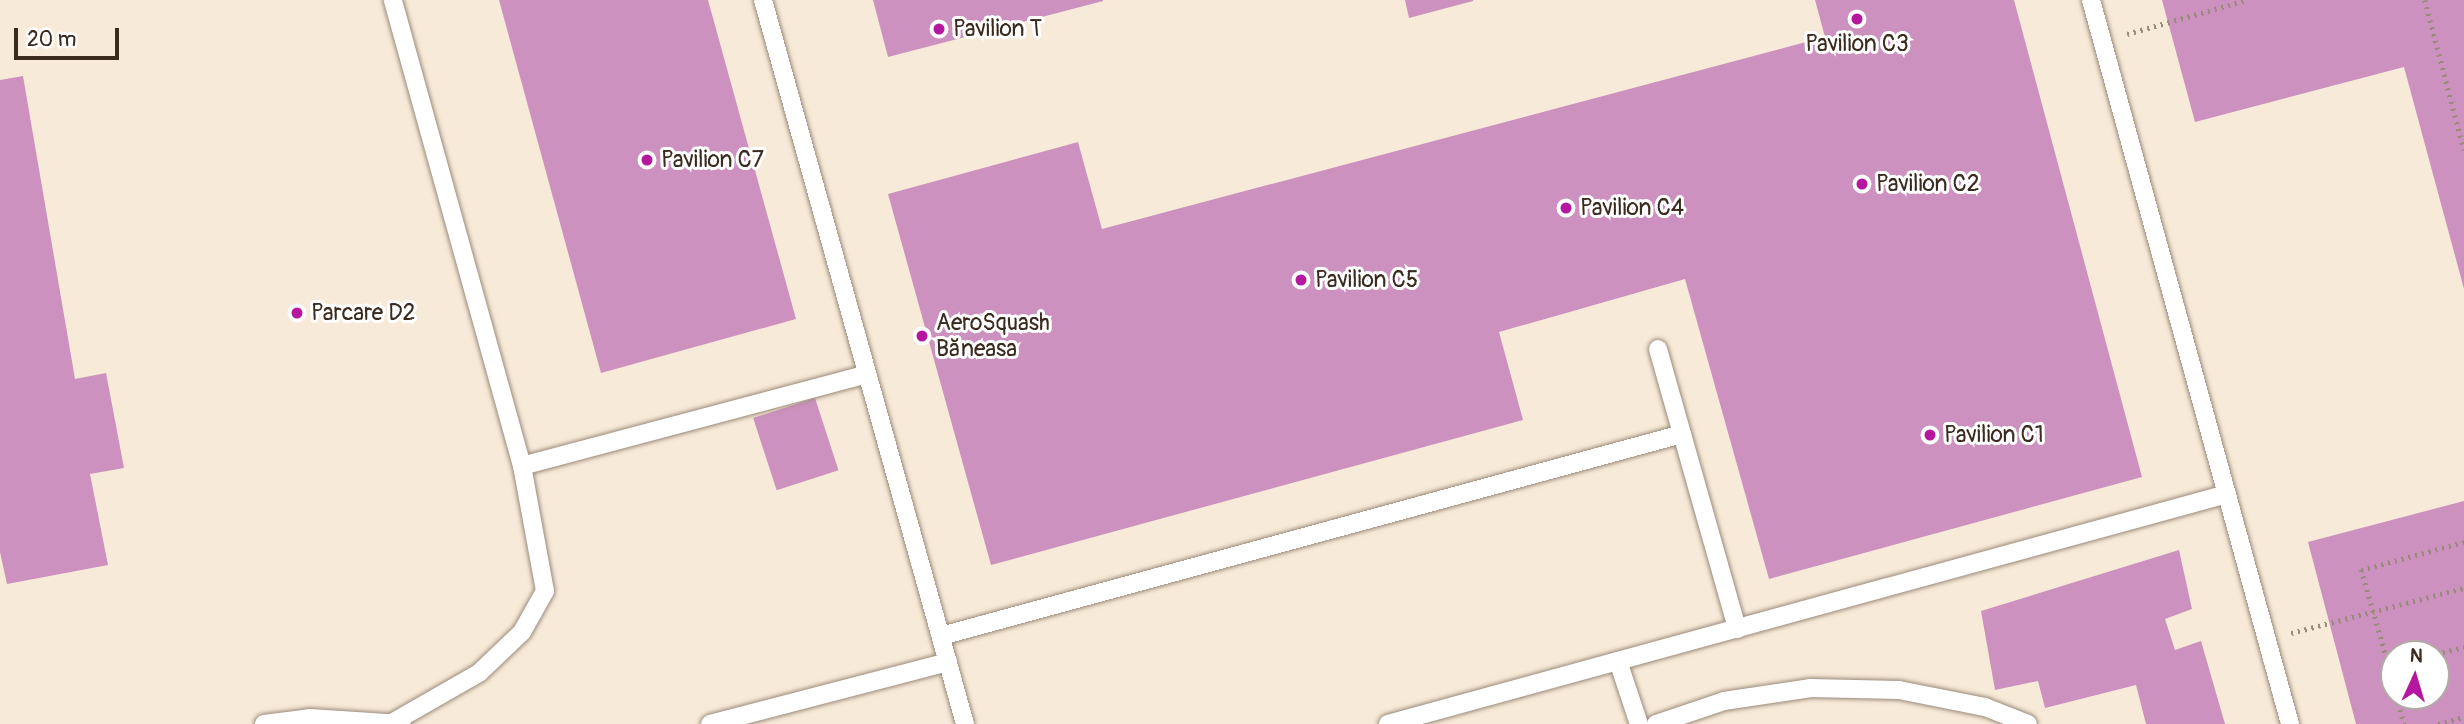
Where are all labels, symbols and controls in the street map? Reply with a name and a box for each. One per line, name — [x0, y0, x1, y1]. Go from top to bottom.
marker: Pavilion C3 — [1849, 11, 1865, 27]
scale bar — [18, 14, 122, 58]
place label: Pavilion T — [953, 15, 1042, 43]
marker: Pavilion T — [931, 21, 947, 37]
text: 20 m — [27, 26, 76, 53]
place label: Pavilion C3 — [1805, 30, 1909, 58]
place label: Pavilion C7 — [661, 146, 764, 174]
marker: Pavilion C7 — [639, 152, 655, 168]
place label: Pavilion C2 — [1876, 170, 1980, 198]
marker: Pavilion C2 — [1854, 176, 1870, 192]
place label: Pavilion C4 — [1580, 194, 1684, 222]
marker: Pavilion C4 — [1558, 200, 1574, 216]
place label: Pavilion C5 — [1315, 266, 1418, 294]
marker: Pavilion C5 — [1293, 272, 1309, 288]
place label: Parcare D2 — [311, 299, 415, 327]
marker: Parcare D2 — [289, 305, 305, 321]
place label: AeroSquash Băneasa — [936, 309, 1050, 363]
marker: AeroSquash Băneasa — [914, 328, 930, 344]
place label: Pavilion C1 — [1944, 421, 2044, 449]
marker: Pavilion C1 — [1922, 427, 1938, 443]
north arrow — [2380, 640, 2450, 710]
text: N — [2409, 644, 2424, 668]

